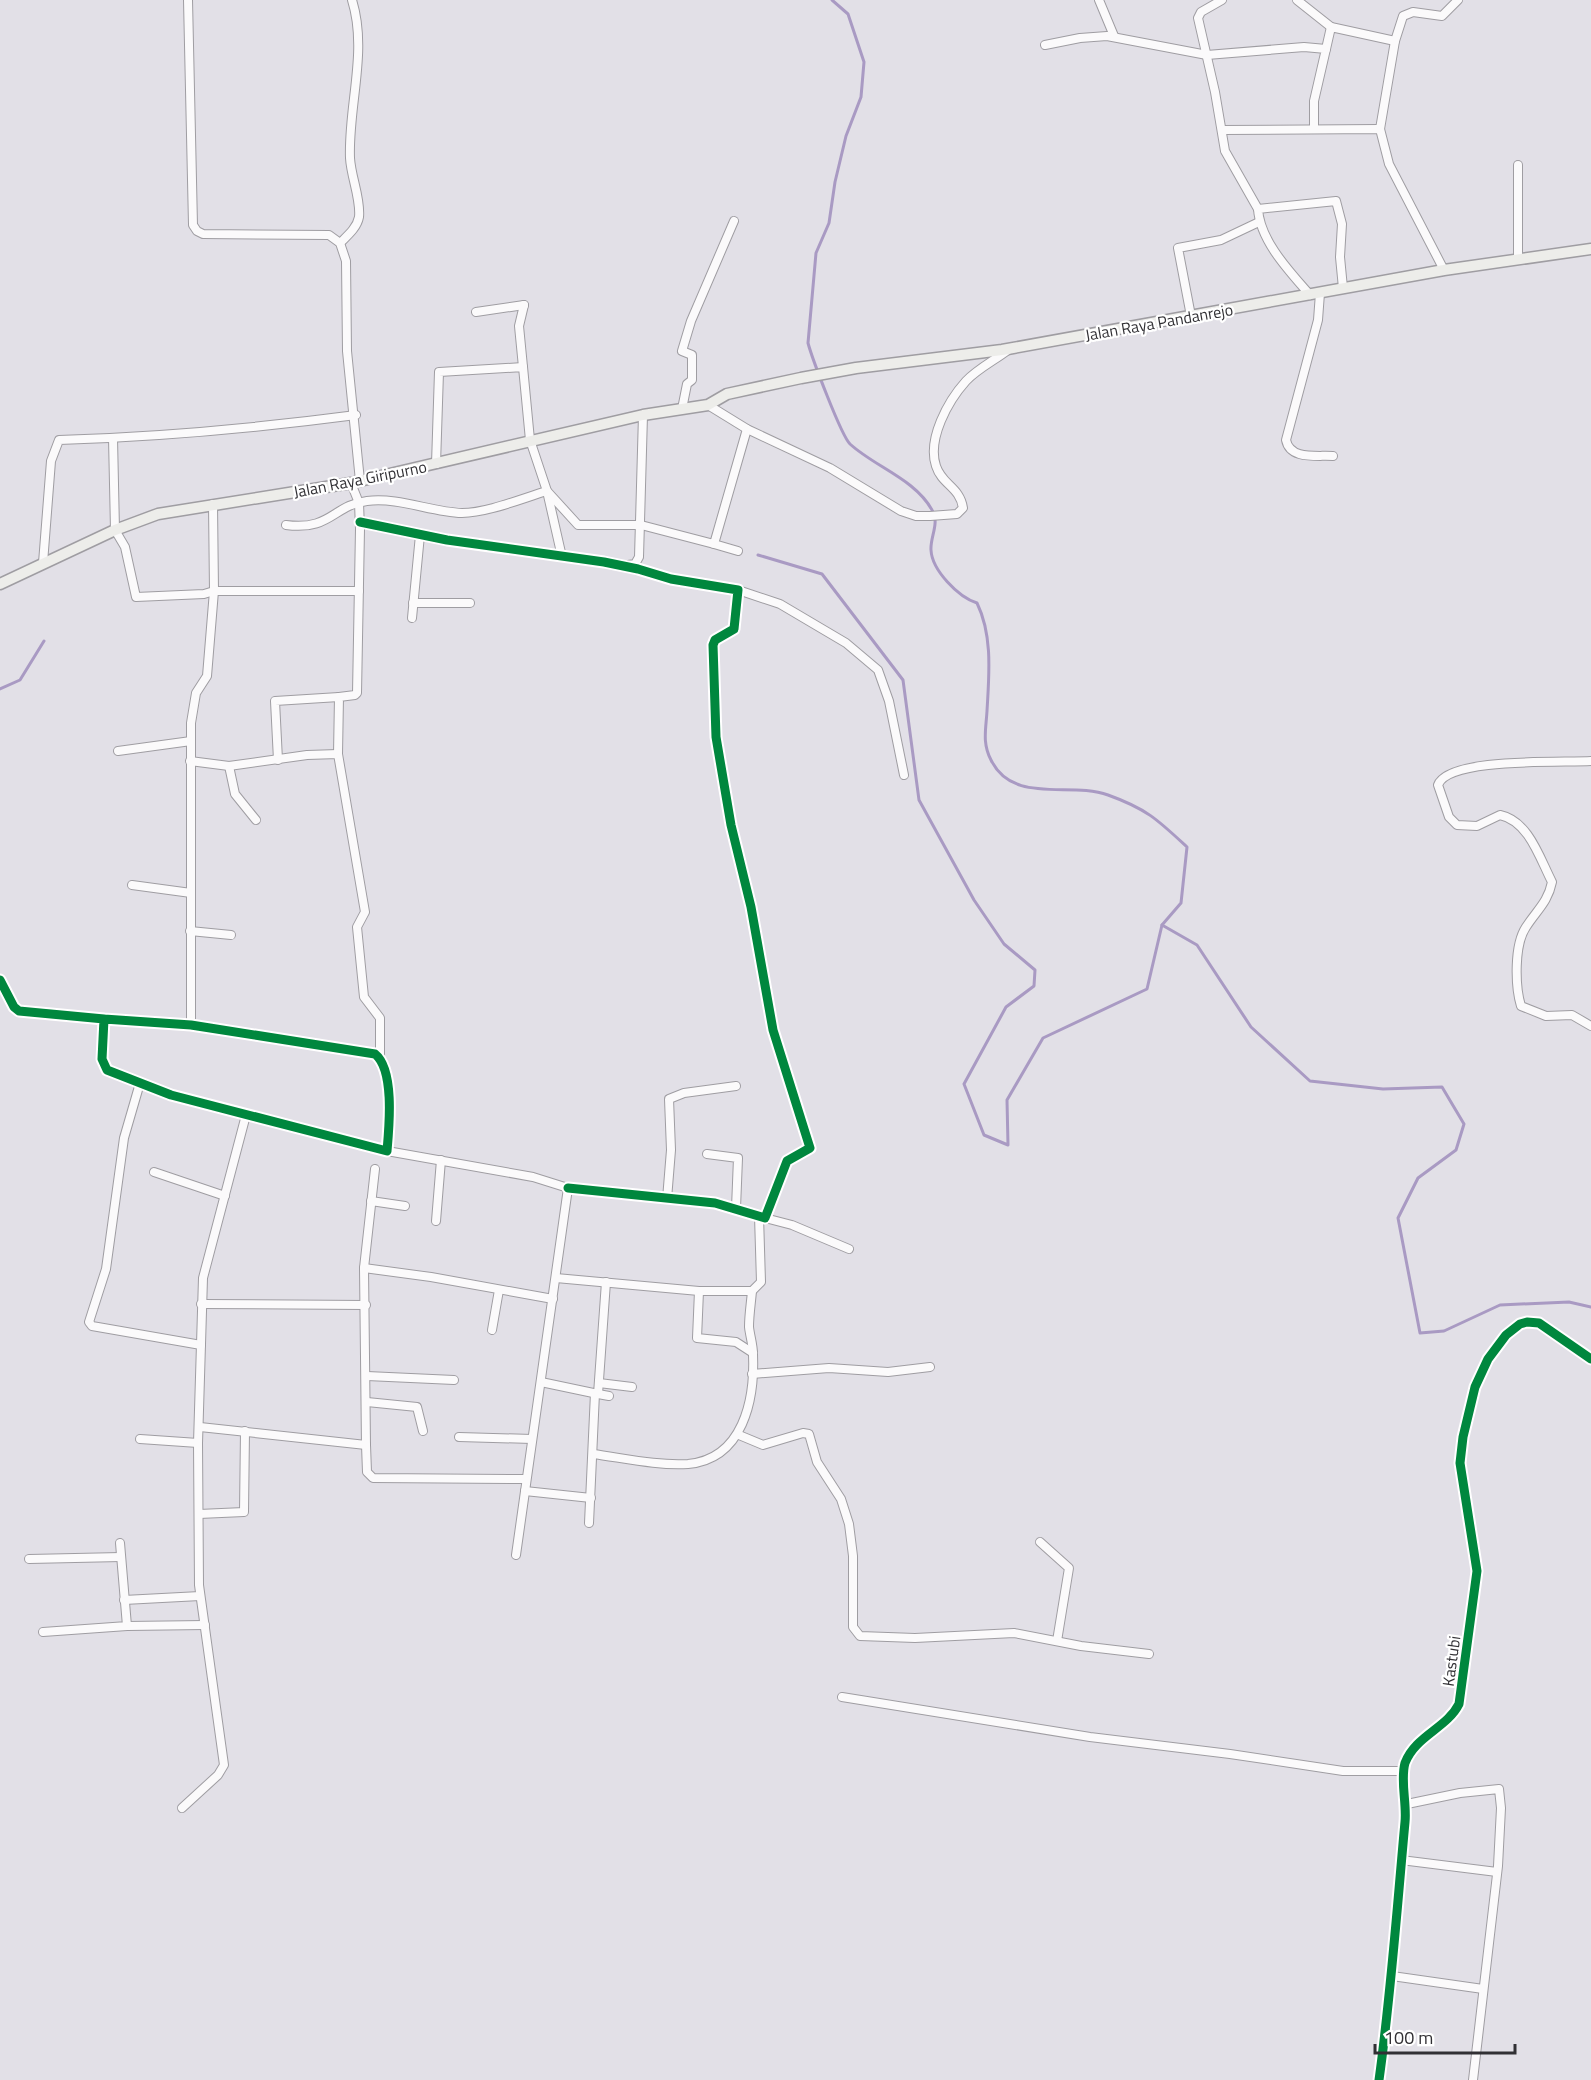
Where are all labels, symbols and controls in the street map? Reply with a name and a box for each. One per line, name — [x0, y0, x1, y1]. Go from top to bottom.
street label: Jalan Raya Pandanrejo — [1083, 297, 1235, 347]
street label: Jalan Raya Giripurno — [291, 454, 429, 504]
street label: Kastubi — [1436, 1634, 1466, 1688]
scale bar — [1375, 2017, 1514, 2055]
text: 100 m — [1384, 2024, 1433, 2051]

